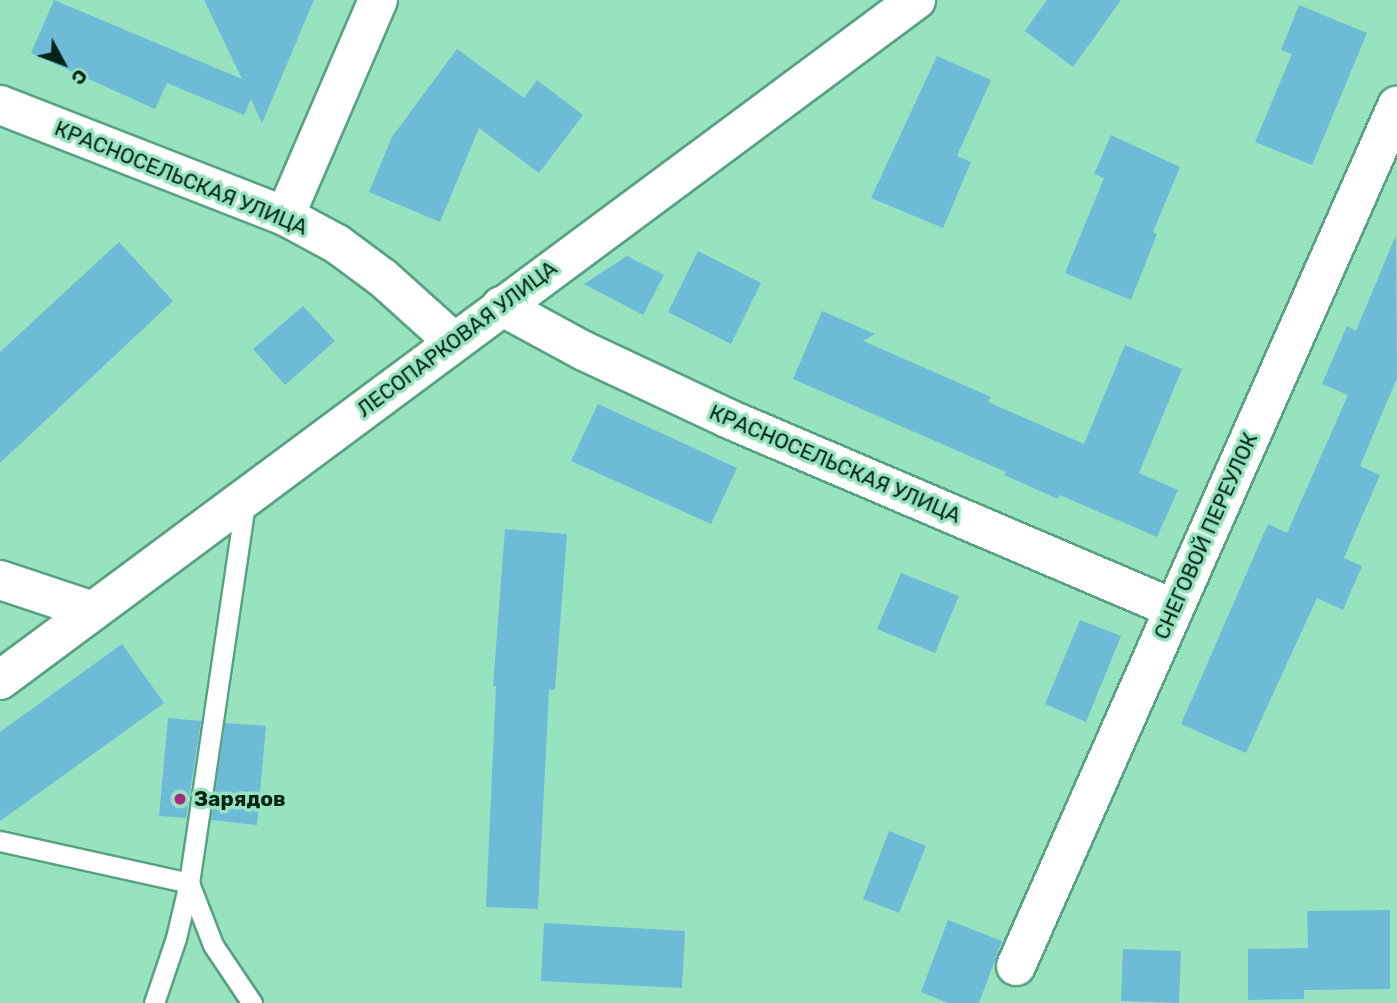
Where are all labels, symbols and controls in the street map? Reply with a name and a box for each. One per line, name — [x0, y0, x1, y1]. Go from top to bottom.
north arrow — [28, 28, 98, 98]
text: С — [66, 65, 92, 90]
street label: КРАСНОСЕЛЬСКАЯ УЛИЦА — [51, 116, 311, 240]
street label: ЛЕСОПАРКОВАЯ УЛИЦА — [352, 256, 562, 422]
street label: КРАСНОСЕЛЬСКАЯ УЛИЦА — [706, 400, 964, 528]
street label: СНЕГОВОЙ ПЕРЕУЛОК — [1149, 429, 1263, 643]
place label: Зарядов — [194, 786, 286, 812]
marker: Зарядов — [172, 791, 188, 807]

